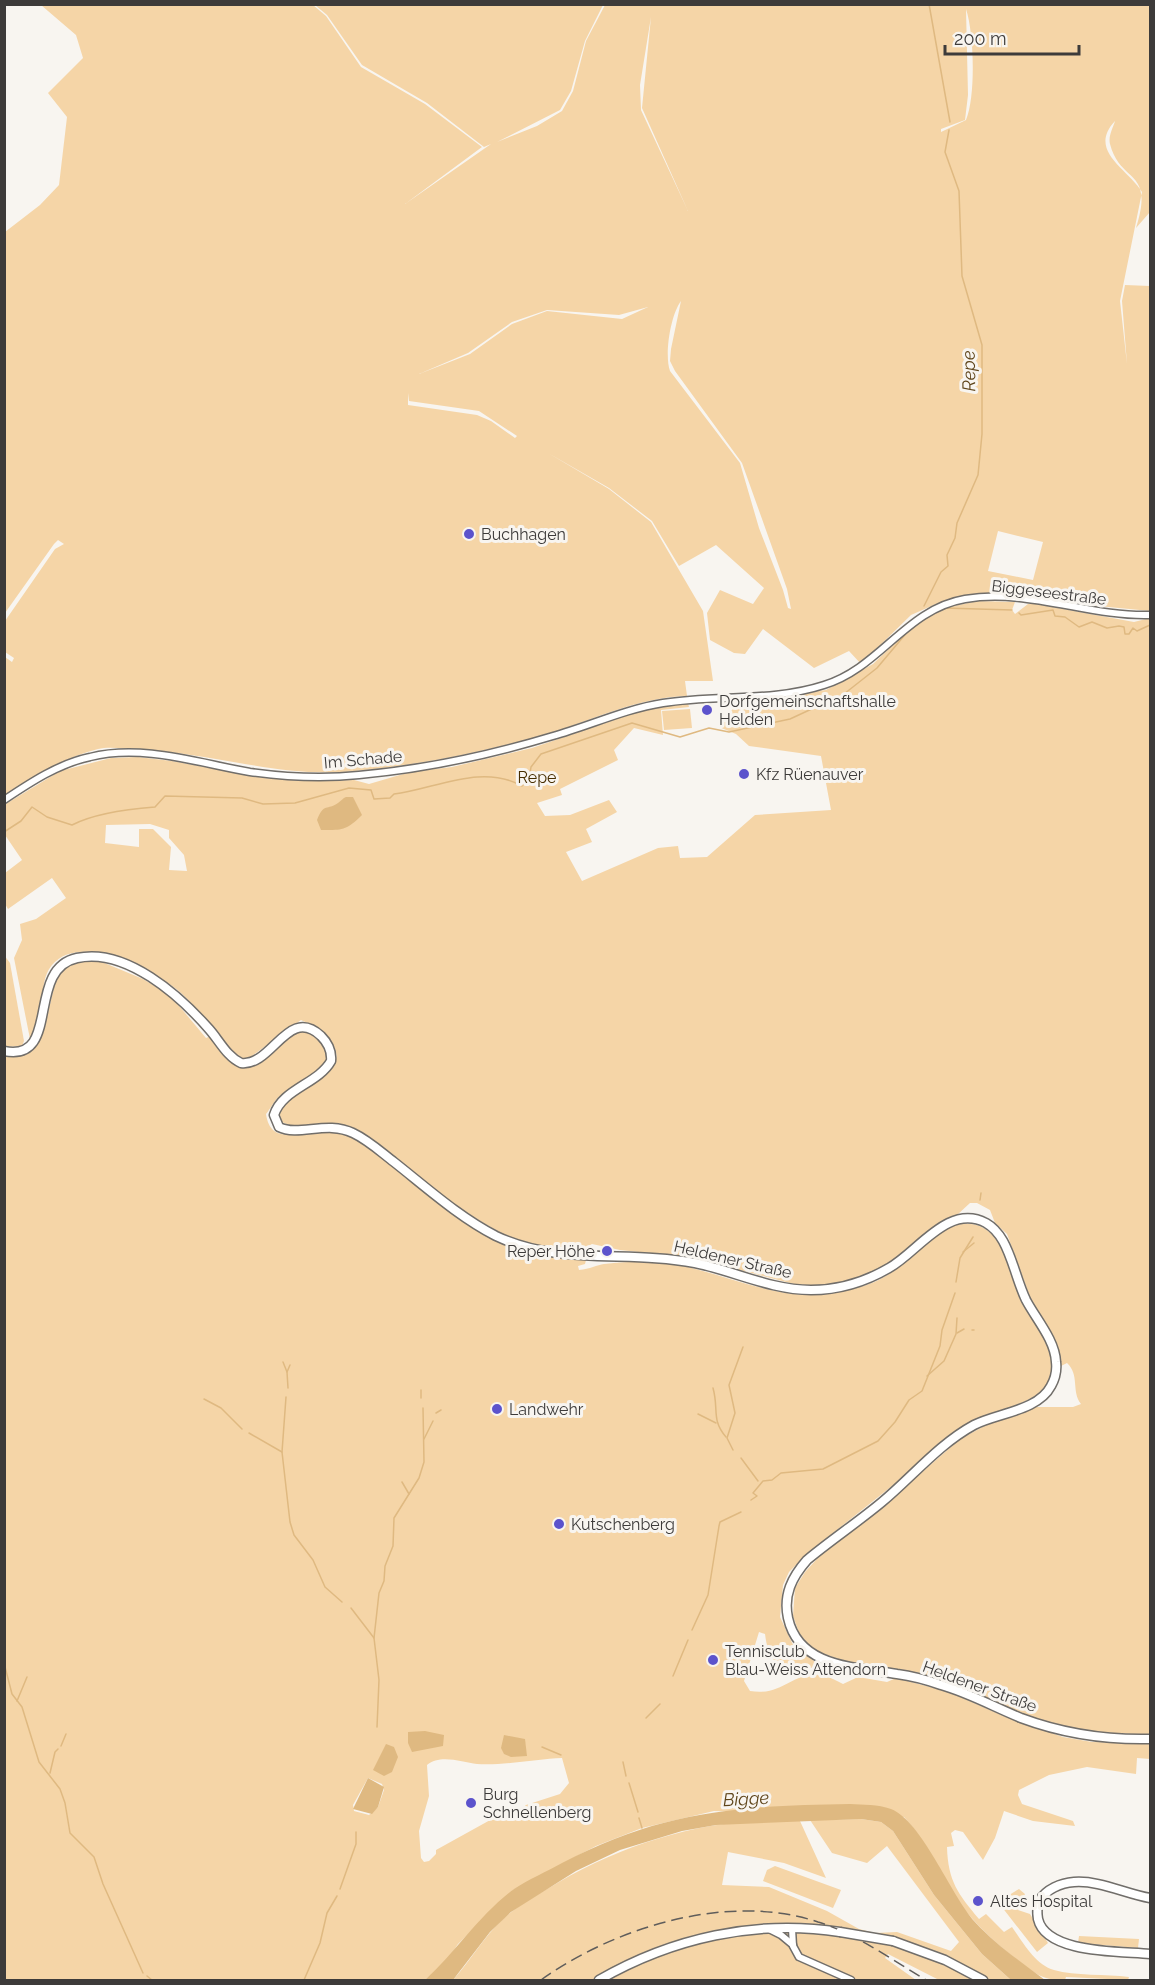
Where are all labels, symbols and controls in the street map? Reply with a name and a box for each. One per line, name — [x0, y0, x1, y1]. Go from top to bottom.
scale bar — [945, 18, 1078, 56]
text: 200 m — [954, 28, 1007, 49]
water label: Repe — [958, 350, 979, 392]
place label: Buchhagen — [481, 525, 566, 544]
marker: Buchhagen — [462, 527, 476, 541]
street label: Biggeseestraße — [990, 576, 1107, 609]
place label: Dorfgemeinschaftshalle Helden — [719, 692, 896, 729]
marker: Dorfgemeinschaftshalle Helden — [700, 703, 714, 717]
street label: Im Schade — [323, 747, 403, 772]
place label: Kfz Rüenauver — [756, 765, 864, 784]
marker: Kfz Rüenauver — [737, 767, 751, 781]
park label: Repe — [518, 768, 556, 787]
street label: Heldener Straße — [672, 1237, 794, 1282]
place label: Reper Höhe — [507, 1242, 595, 1261]
marker: Reper Höhe — [600, 1244, 614, 1258]
place label: Landwehr — [509, 1400, 584, 1419]
marker: Landwehr — [490, 1402, 504, 1416]
place label: Kutschenberg — [571, 1515, 675, 1534]
marker: Kutschenberg — [552, 1517, 566, 1531]
place label: Tennisclub Blau-Weiss Attendorn — [725, 1642, 886, 1679]
marker: Tennisclub Blau-Weiss Attendorn — [706, 1653, 720, 1667]
street label: Heldener Straße — [920, 1657, 1040, 1716]
place label: Burg Schnellenberg — [483, 1785, 592, 1822]
water label: Bigge — [722, 1787, 770, 1810]
marker: Burg Schnellenberg — [464, 1796, 478, 1810]
place label: Altes Hospital — [990, 1892, 1093, 1911]
marker: Altes Hospital — [971, 1894, 985, 1908]

